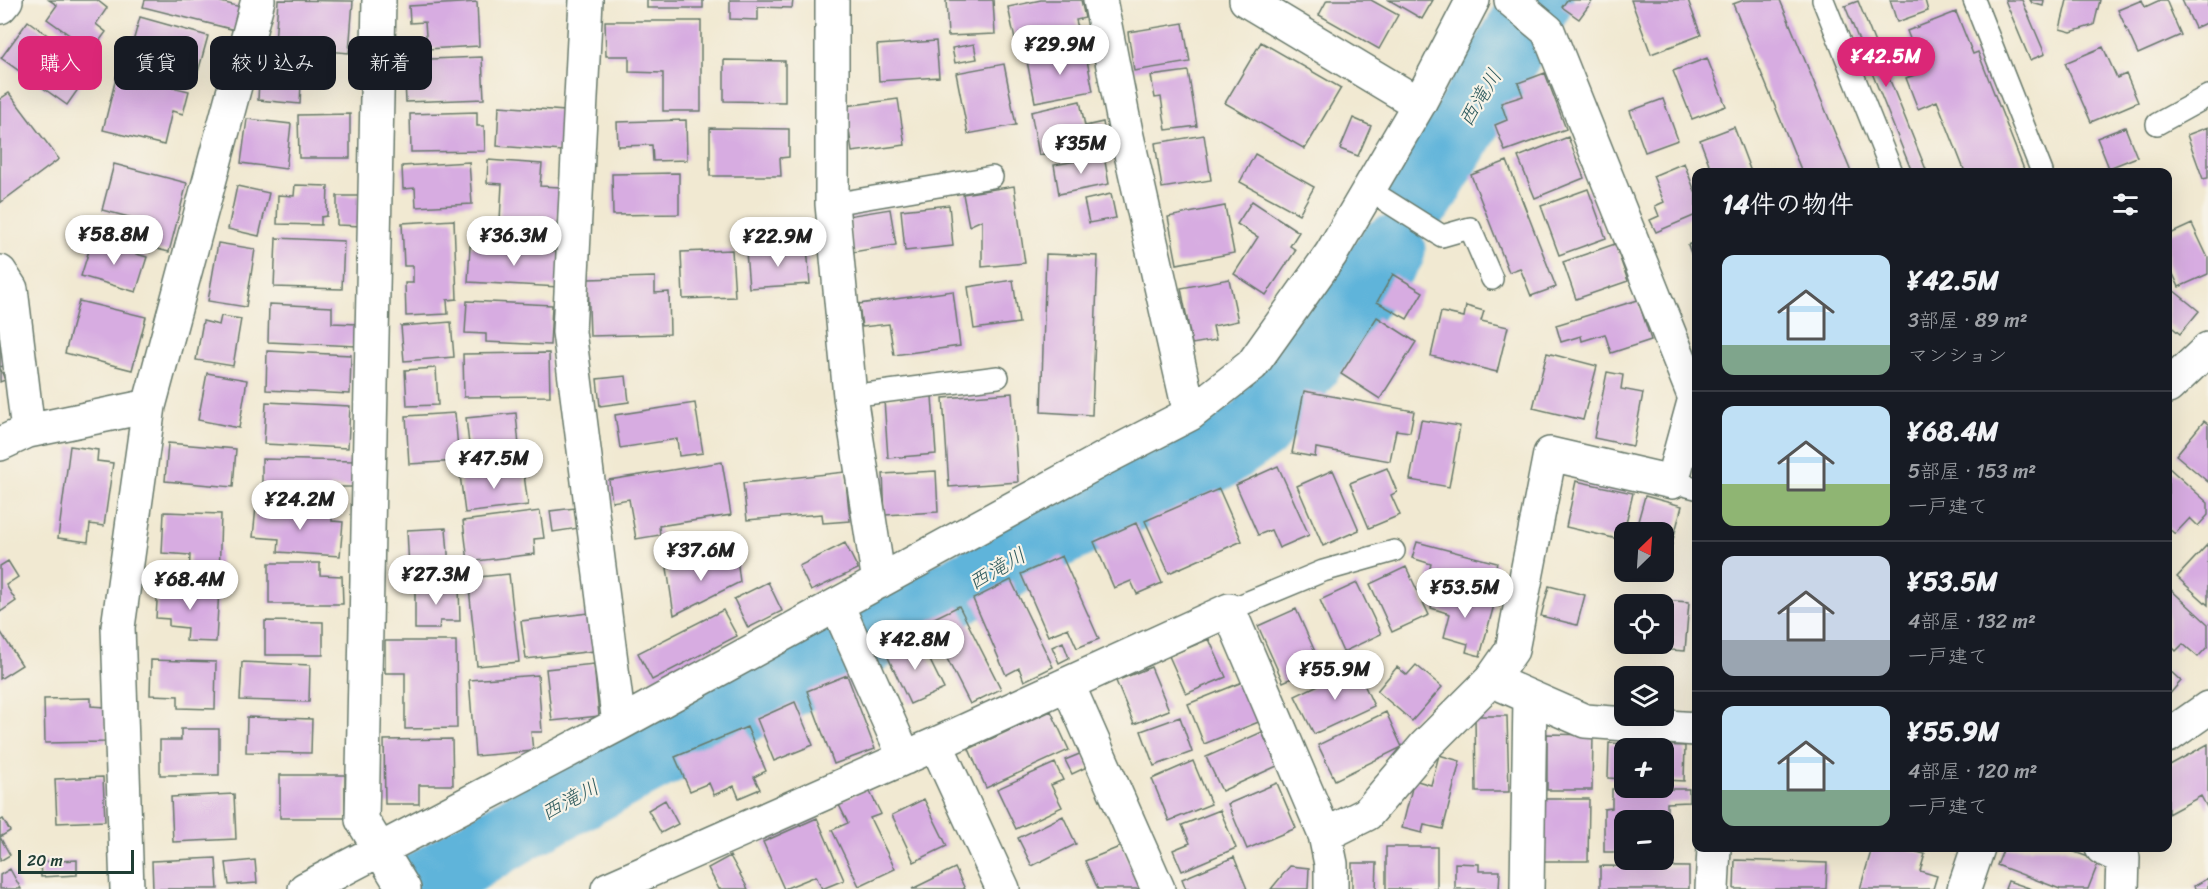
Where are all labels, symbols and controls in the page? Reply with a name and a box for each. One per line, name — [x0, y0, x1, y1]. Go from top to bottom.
pin: ¥29.9M — [1011, 25, 1109, 76]
text: ¥29.9M — [1025, 27, 1095, 62]
chip: 購入 — [18, 36, 102, 90]
chip: 賃貸 — [114, 36, 198, 90]
chip: 絞り込み — [210, 36, 336, 90]
chip: 新着 — [348, 36, 432, 90]
pin: ¥42.5M — [1837, 37, 1935, 88]
text: ¥42.5M — [1851, 39, 1921, 74]
water label: 西滝川 — [1447, 61, 1513, 135]
pin: ¥35M — [1045, 124, 1117, 175]
text: ¥35M — [1056, 126, 1106, 161]
text: 14件の物件 — [1722, 181, 1853, 227]
icon: filters — [2109, 188, 2142, 221]
pin: ¥58.8M — [65, 215, 163, 266]
pin: ¥36.3M — [465, 216, 563, 267]
text: ¥58.8M — [79, 217, 149, 252]
pin: ¥22.9M — [729, 217, 827, 268]
text: ¥36.3M — [481, 218, 547, 253]
text: ¥22.9M — [744, 219, 812, 254]
text: ¥42.5M — [1908, 257, 1999, 303]
icon: home — [1770, 279, 1842, 351]
text: 3部屋 · 89 m² — [1908, 303, 2028, 338]
text: マンション — [1908, 338, 2007, 373]
text: ¥68.4M — [1908, 408, 1998, 454]
icon: home — [1770, 430, 1842, 502]
pin: ¥47.5M — [445, 439, 543, 490]
text: ¥47.5M — [459, 441, 529, 476]
text: 5部屋 · 153 m² — [1908, 454, 2036, 489]
pin: ¥24.2M — [251, 480, 349, 531]
text: ¥24.2M — [265, 482, 335, 517]
text: 一戸建て — [1908, 489, 1988, 524]
north arrow — [1614, 522, 1674, 582]
map controls — [1614, 522, 1674, 870]
pin: ¥37.6M — [652, 531, 750, 582]
text: ¥37.6M — [667, 533, 735, 568]
water label: 西滝川 — [960, 537, 1034, 601]
pin: ¥27.3M — [387, 555, 485, 606]
text: ¥27.3M — [402, 557, 470, 592]
text: ¥53.5M — [1908, 558, 1998, 604]
pin: ¥68.4M — [141, 560, 239, 611]
text: ¥68.4M — [155, 562, 225, 597]
pin: ¥53.5M — [1416, 568, 1514, 619]
text: ¥53.5M — [1431, 570, 1499, 605]
icon: home — [1770, 580, 1842, 652]
button: locate — [1614, 594, 1674, 654]
text: 4部屋 · 132 m² — [1908, 604, 2036, 639]
pin: ¥42.8M — [866, 620, 964, 671]
text: ¥42.8M — [880, 622, 950, 657]
text: 一戸建て — [1908, 639, 1988, 674]
pin: ¥55.9M — [1286, 650, 1384, 701]
text: ¥55.9M — [1300, 652, 1370, 687]
button: layers — [1614, 666, 1674, 726]
text: ¥55.9M — [1908, 708, 1999, 754]
icon: home — [1770, 730, 1842, 802]
button: + — [1614, 738, 1674, 798]
text: 4部屋 · 120 m² — [1908, 754, 2037, 789]
water label: 西滝川 — [533, 768, 607, 832]
text: 一戸建て — [1908, 789, 1988, 824]
button: − — [1614, 810, 1674, 870]
text: 20 m — [27, 846, 63, 875]
scale bar — [18, 847, 134, 874]

